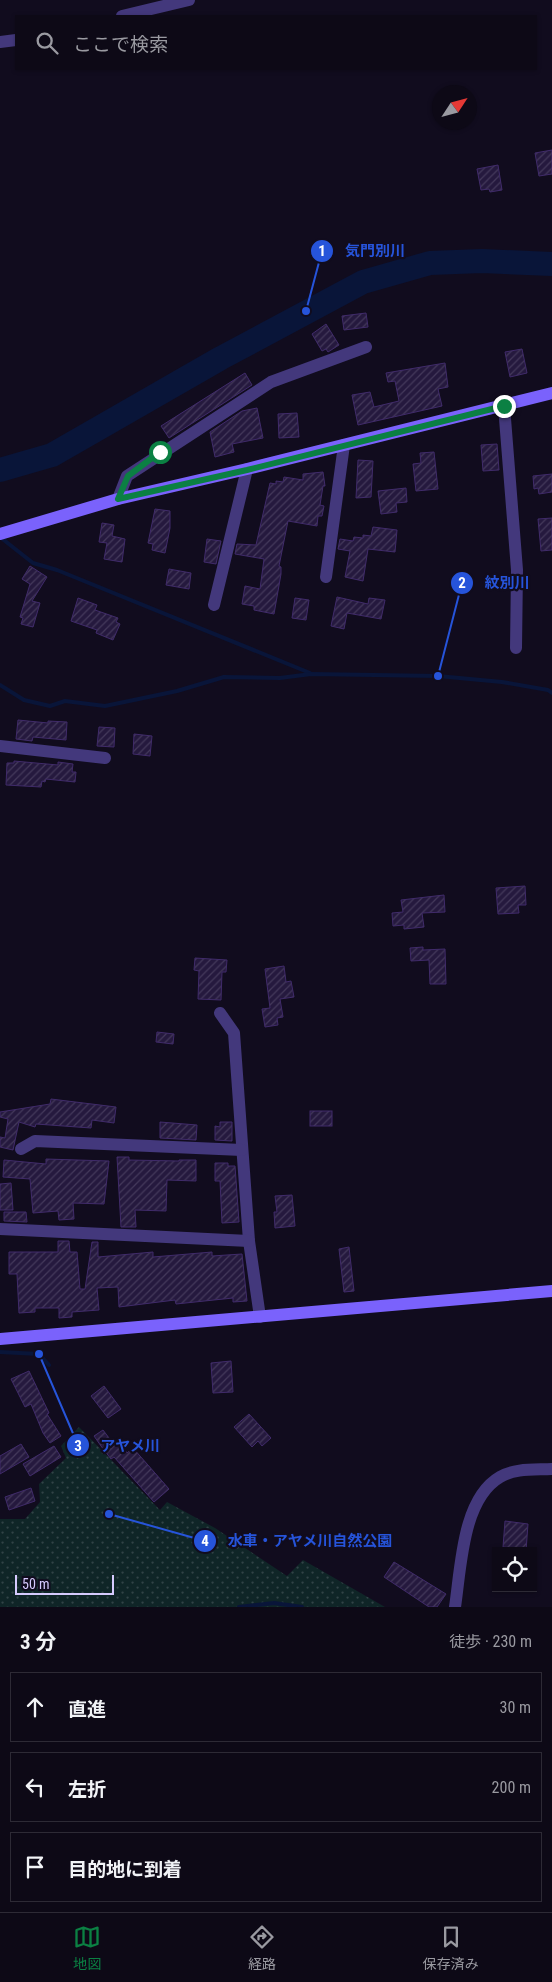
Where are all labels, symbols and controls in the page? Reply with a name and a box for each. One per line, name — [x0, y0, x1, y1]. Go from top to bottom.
search box — [15, 15, 537, 70]
icon: search — [33, 29, 61, 57]
text: ここで検索 — [73, 33, 168, 56]
north arrow — [432, 85, 477, 130]
callout: 気門別川 — [310, 236, 415, 266]
text: 1 — [318, 242, 326, 260]
text: 気門別川 — [345, 242, 405, 260]
route end — [493, 395, 516, 418]
route start — [149, 441, 172, 464]
callout: 紋別川 — [449, 568, 539, 598]
text: 2 — [458, 574, 466, 592]
text: 紋別川 — [484, 574, 530, 592]
callout: アヤメ川 — [65, 1430, 170, 1460]
text: 3 — [74, 1437, 82, 1455]
text: アヤメ川 — [100, 1437, 160, 1455]
callout: 水車・アヤメ川自然公園 — [193, 1526, 403, 1556]
text: 4 — [201, 1532, 209, 1550]
text: 水車・アヤメ川自然公園 — [228, 1532, 392, 1550]
map controls — [492, 1547, 537, 1592]
button: locate — [492, 1547, 537, 1592]
scale bar — [15, 1572, 114, 1595]
text: 50 m — [22, 1576, 50, 1592]
text: 3 分 — [20, 1630, 56, 1654]
text: 徒歩 · 230 m — [449, 1632, 532, 1651]
icon: ahead — [21, 1693, 49, 1721]
text: 直進 — [68, 1698, 106, 1721]
text: 30 m — [499, 1698, 531, 1717]
icon: left — [21, 1773, 49, 1801]
text: 左折 — [68, 1778, 106, 1801]
text: 200 m — [492, 1778, 531, 1797]
icon: arrive — [21, 1853, 49, 1881]
text: 目的地に到着 — [68, 1858, 182, 1881]
tab: 地図 — [73, 1923, 101, 1973]
tab: 経路 — [248, 1923, 276, 1973]
tab: 保存済み — [423, 1923, 479, 1973]

